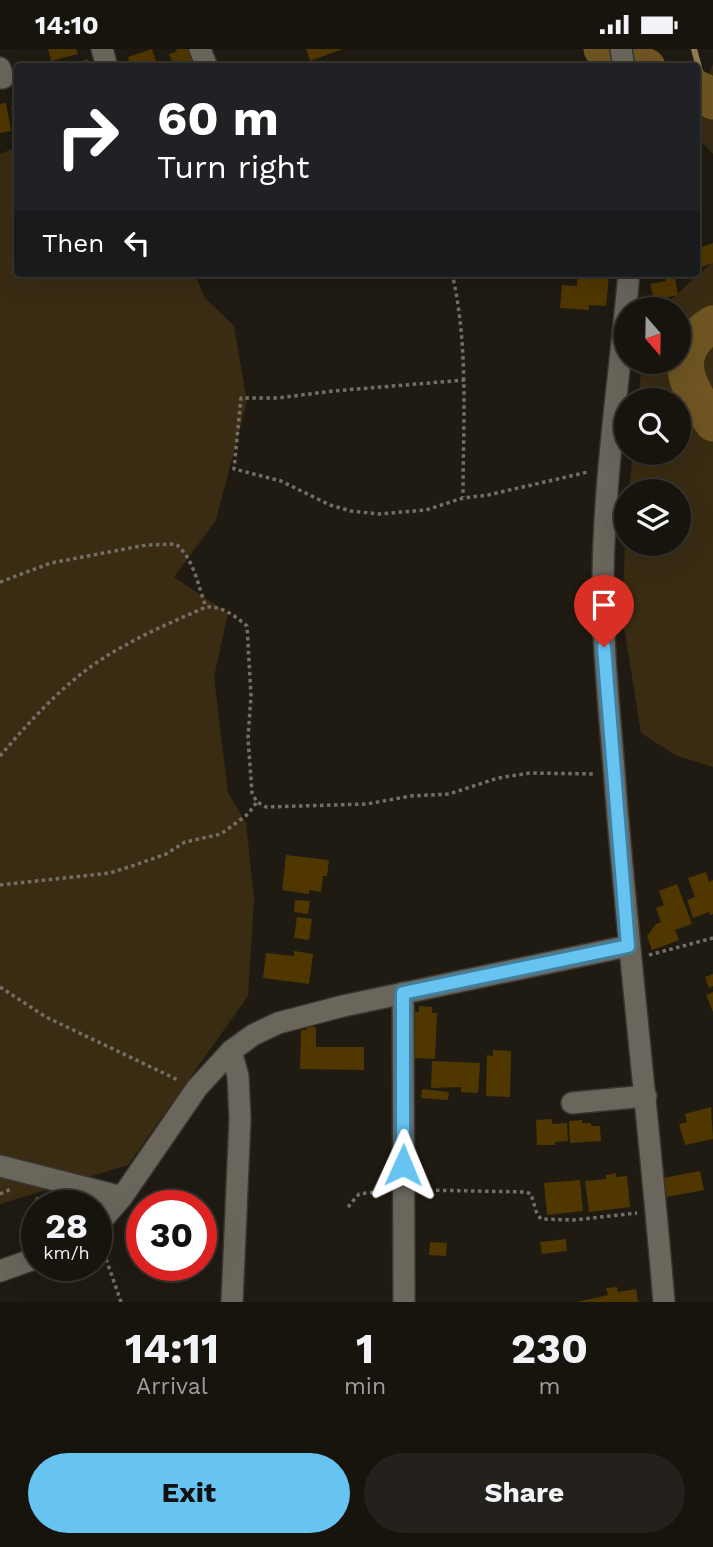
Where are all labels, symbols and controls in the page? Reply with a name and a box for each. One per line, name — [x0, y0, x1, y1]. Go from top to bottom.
text: 14:10 — [35, 10, 99, 40]
text: 60 m — [157, 89, 279, 147]
icon: right — [42, 91, 133, 182]
text: Turn right — [157, 148, 309, 186]
icon: left — [118, 224, 156, 262]
text: Then — [42, 228, 104, 258]
north arrow — [614, 297, 691, 375]
map controls — [614, 297, 691, 556]
button: search — [614, 388, 691, 465]
button: layers — [614, 479, 691, 556]
pin — [574, 575, 634, 647]
icon: arrive — [585, 586, 623, 624]
position arrow — [366, 1128, 440, 1202]
speed limit sign: 30 — [126, 1190, 217, 1281]
text: 28 — [45, 1205, 88, 1247]
text: km/h — [43, 1242, 90, 1263]
text: 14:11 — [125, 1324, 219, 1373]
text: 1 — [356, 1324, 374, 1373]
text: 230 — [511, 1324, 588, 1373]
text: Arrival — [136, 1373, 208, 1400]
text: min — [344, 1373, 386, 1400]
text: m — [539, 1373, 561, 1400]
button: Exit — [28, 1453, 350, 1533]
button: Share — [364, 1453, 685, 1533]

